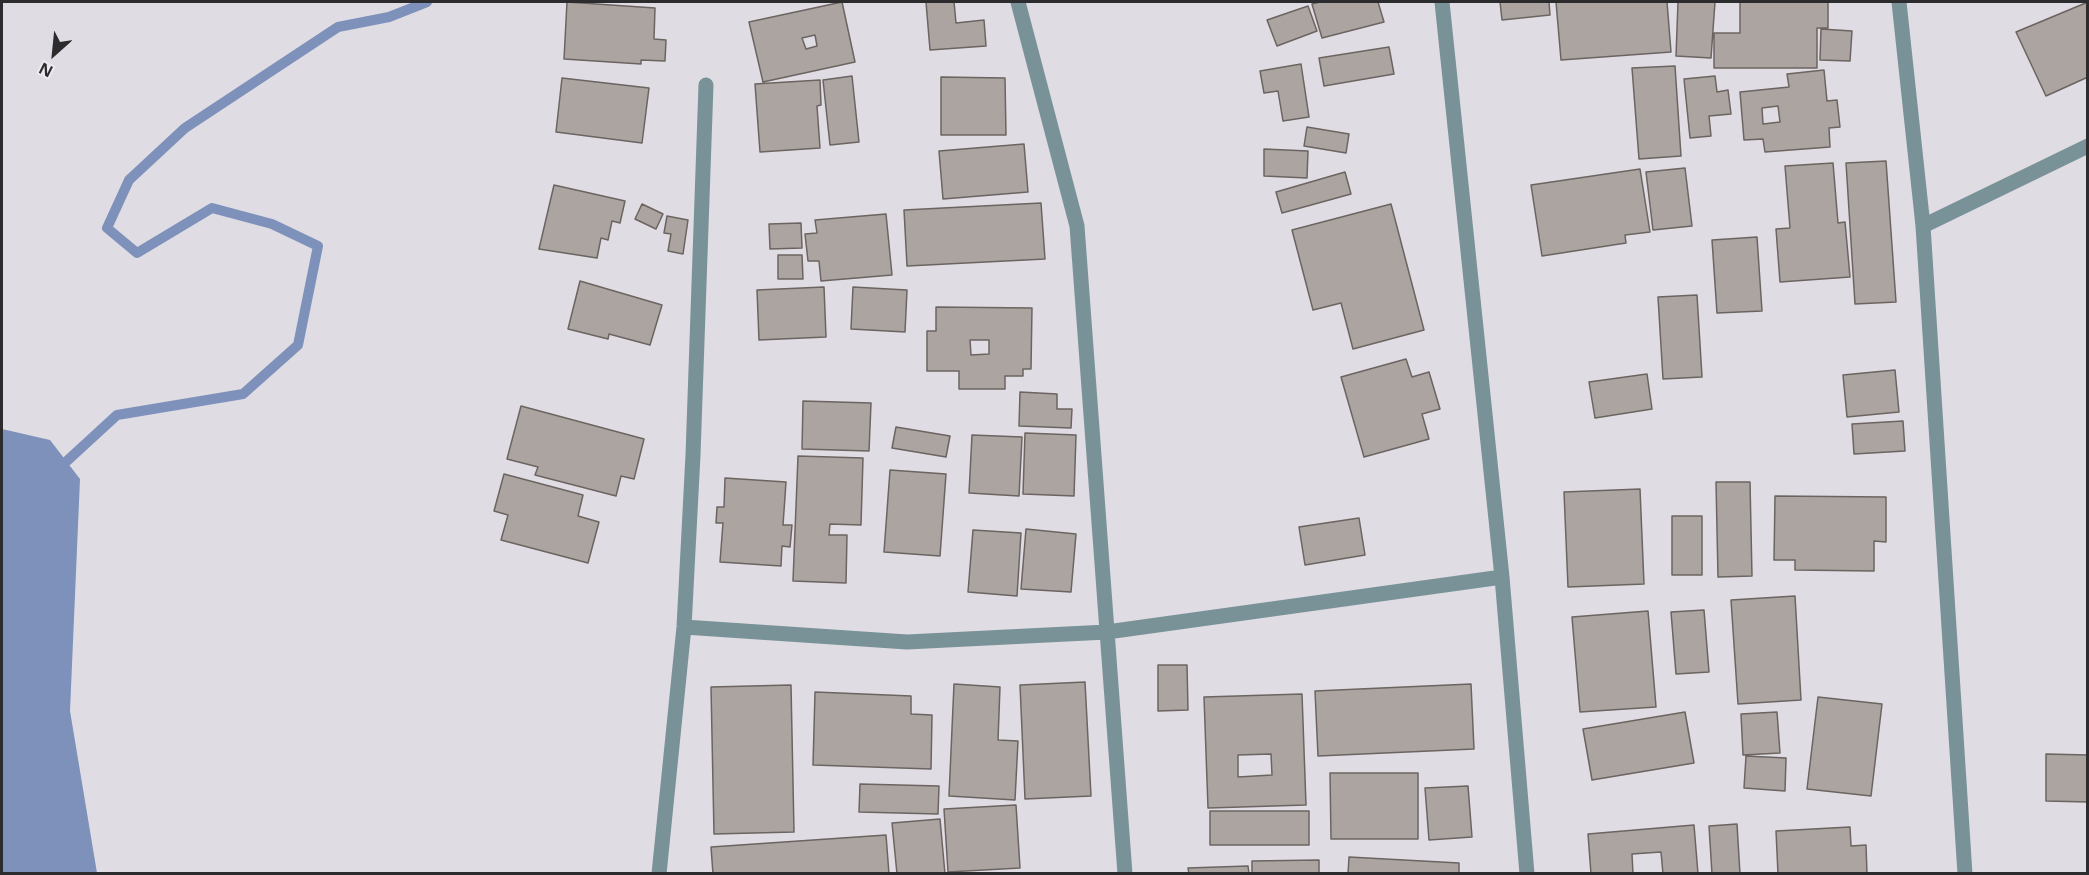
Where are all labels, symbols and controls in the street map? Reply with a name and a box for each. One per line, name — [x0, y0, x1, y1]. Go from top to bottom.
north arrow — [24, 24, 84, 84]
text: N — [35, 57, 57, 83]

